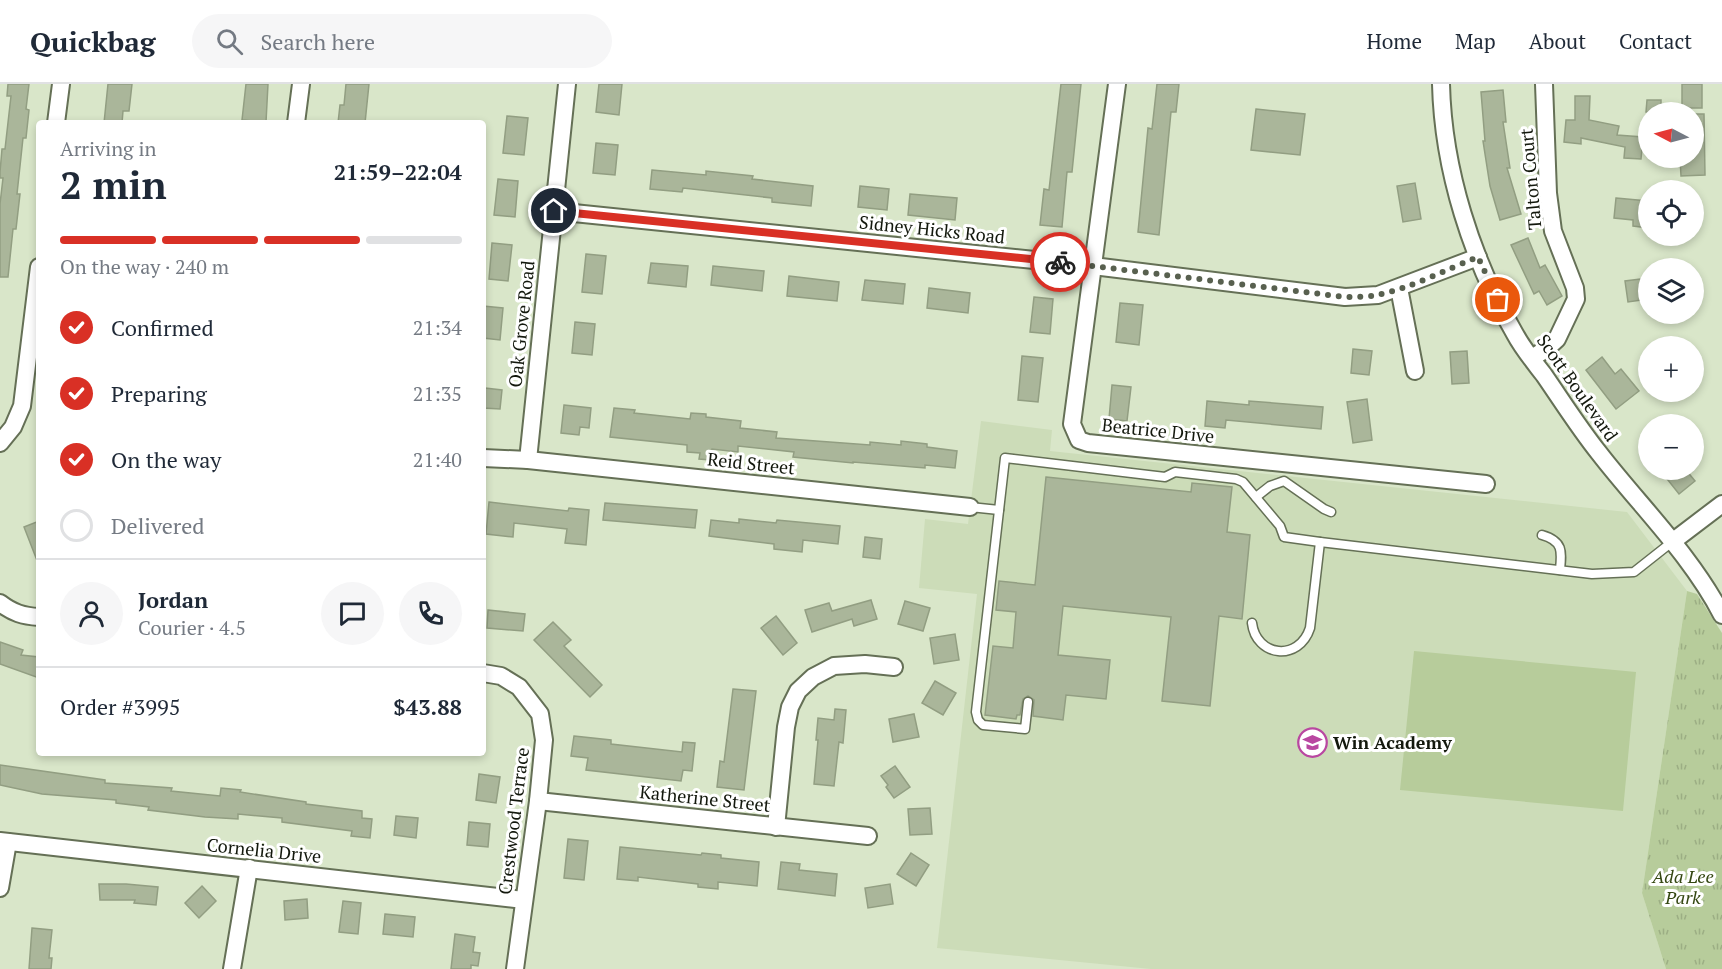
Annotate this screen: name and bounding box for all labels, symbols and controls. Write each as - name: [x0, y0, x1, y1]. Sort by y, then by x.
- search box: [192, 14, 612, 68]
- text: Quickbag: [30, 23, 156, 60]
- icon: search: [213, 25, 246, 58]
- text: Search here: [261, 27, 375, 56]
- text: Home: [1366, 27, 1422, 55]
- text: Map: [1455, 27, 1496, 55]
- text: About: [1529, 27, 1586, 55]
- text: Contact: [1619, 27, 1692, 55]
- north arrow: [1638, 102, 1704, 168]
- map controls: [1638, 102, 1704, 480]
- street label: Talton Court: [1514, 127, 1546, 231]
- text: Arriving in: [60, 135, 156, 162]
- text: 21:59–22:04: [334, 157, 462, 186]
- text: 2 min: [60, 158, 167, 210]
- button: locate: [1638, 180, 1704, 246]
- pin: [528, 185, 579, 236]
- icon: home: [537, 194, 570, 227]
- street label: Sidney Hicks Road: [858, 209, 1006, 249]
- courier: [1030, 232, 1090, 292]
- icon: bike: [1044, 246, 1077, 279]
- text: On the way · 240 m: [60, 253, 229, 280]
- button: layers: [1638, 258, 1704, 324]
- street label: Oak Grove Road: [502, 259, 540, 388]
- pin: [1472, 274, 1523, 325]
- icon: bag: [1481, 283, 1514, 316]
- icon: check: [60, 311, 93, 344]
- text: Confirmed: [111, 313, 214, 342]
- text: 21:34: [413, 314, 462, 341]
- street label: Scott Boulevard: [1532, 329, 1624, 446]
- button: +: [1638, 336, 1704, 402]
- icon: check: [60, 377, 93, 410]
- text: Preparing: [111, 379, 207, 408]
- text: 21:35: [413, 380, 462, 407]
- street label: Beatrice Drive: [1101, 412, 1215, 448]
- button: −: [1638, 414, 1704, 480]
- icon: check: [60, 443, 93, 476]
- text: On the way: [111, 445, 221, 474]
- text: 21:40: [413, 446, 462, 473]
- street label: Reid Street: [706, 446, 796, 480]
- text: Delivered: [111, 511, 204, 540]
- button: person: [60, 582, 123, 645]
- button: chat: [321, 582, 384, 645]
- button: phone: [399, 582, 462, 645]
- text: Jordan: [138, 585, 208, 614]
- text: Courier · 4.5: [138, 614, 246, 641]
- text: Order #3995: [60, 692, 180, 721]
- text: $43.88: [393, 692, 462, 721]
- school or university icon: Win Academy: [1296, 727, 1328, 759]
- place label: Win Academy: [1333, 730, 1452, 754]
- street label: Crestwood Terrace: [492, 746, 534, 896]
- street label: Katherine Street: [638, 779, 772, 817]
- street label: Cornelia Drive: [206, 832, 323, 868]
- park label: Ada Lee Park: [1651, 864, 1714, 909]

